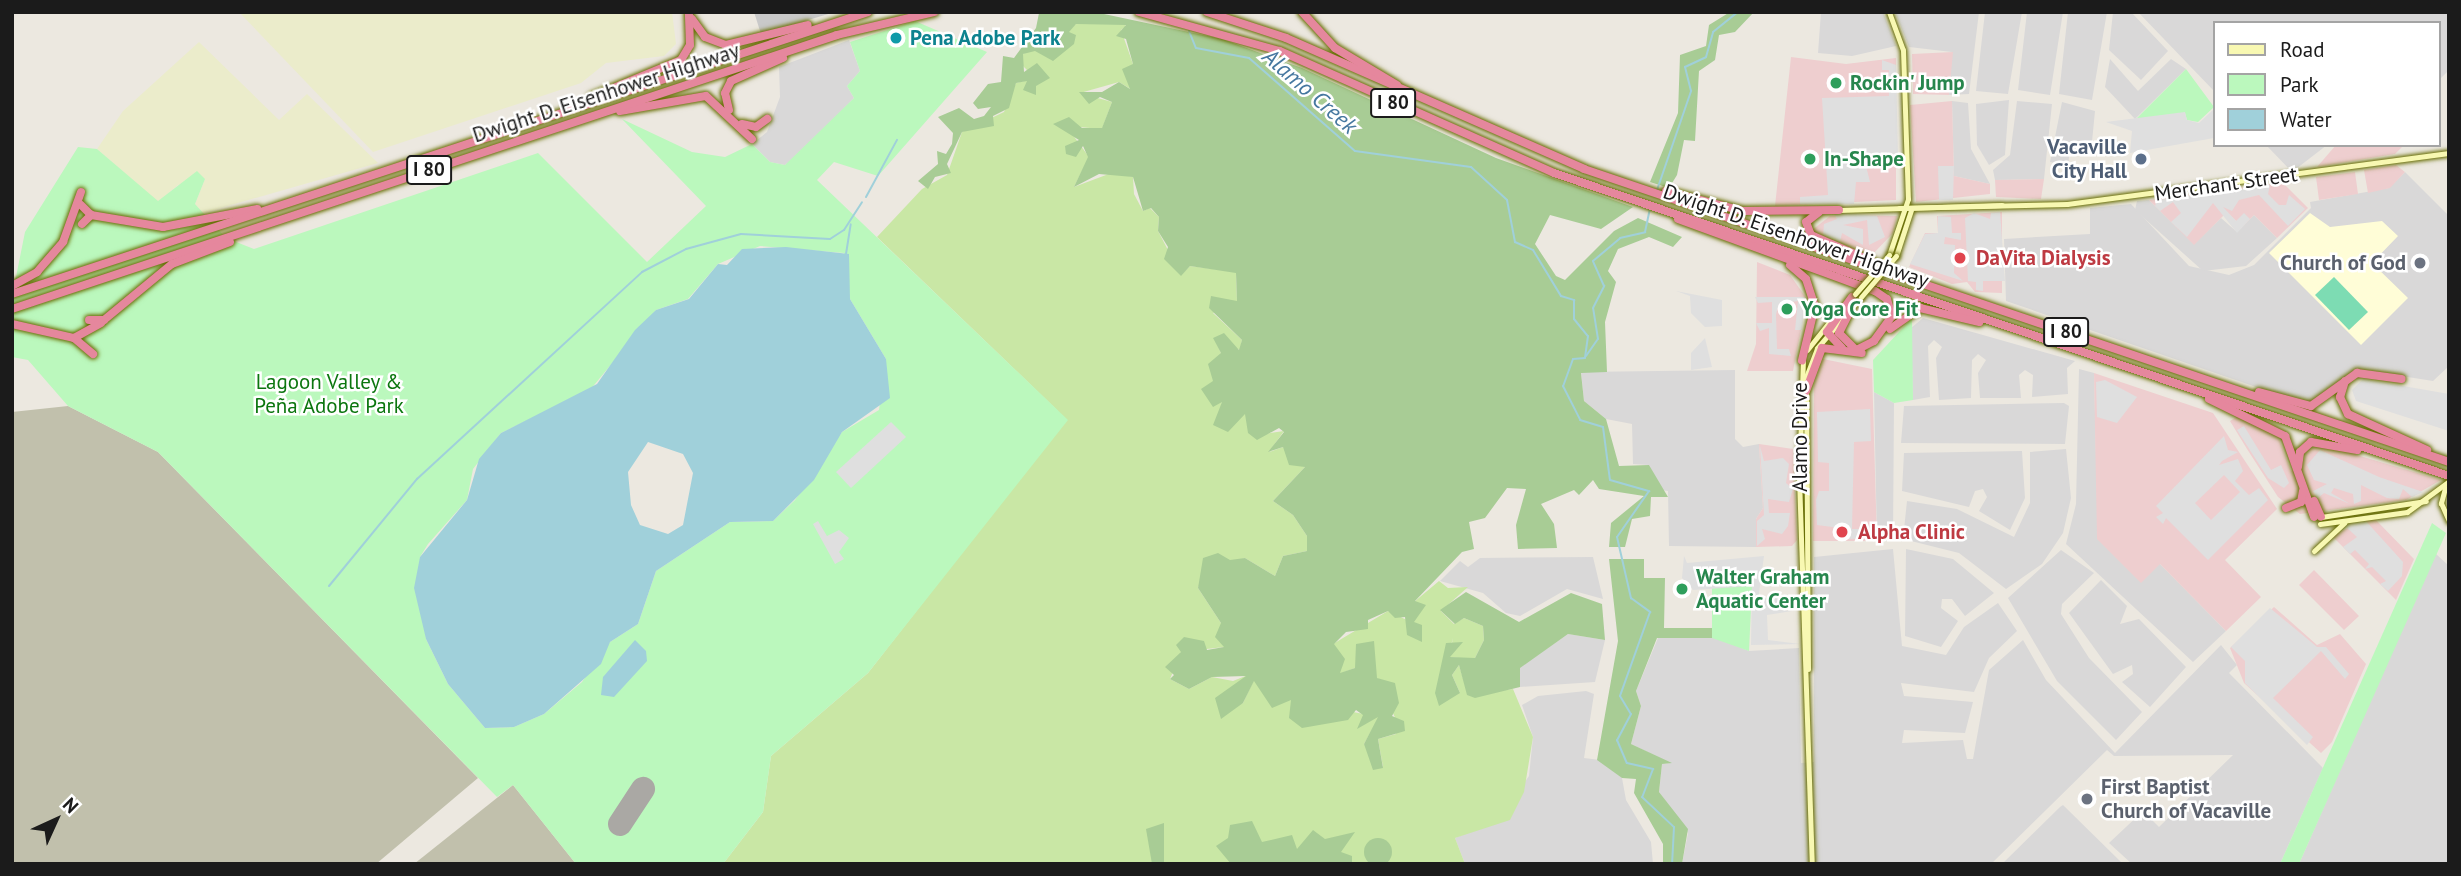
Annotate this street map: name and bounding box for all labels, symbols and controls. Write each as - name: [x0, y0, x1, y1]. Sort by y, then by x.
- legend: [2212, 21, 2440, 147]
- place label: Pena Adobe Park: [910, 25, 1061, 51]
- marker: Pena Adobe Park: [888, 30, 904, 46]
- text: Road: [2280, 36, 2324, 63]
- street label: Dwight D. Eisenhower Highway: [469, 38, 743, 148]
- water label: Alamo Creek: [1257, 42, 1363, 140]
- place label: Rockin' Jump: [1850, 70, 1967, 96]
- text: Park: [2280, 71, 2319, 98]
- marker: Rockin' Jump: [1828, 75, 1844, 91]
- road number: I 80: [1368, 88, 1418, 118]
- text: Water: [2280, 106, 2332, 133]
- place label: Vacaville City Hall: [2047, 134, 2127, 184]
- place label: In-Shape: [1824, 146, 1904, 172]
- marker: In-Shape: [1802, 151, 1818, 167]
- marker: Vacaville City Hall: [2133, 151, 2149, 167]
- road number: I 80: [404, 154, 453, 186]
- street label: Merchant Street: [2153, 162, 2299, 206]
- street label: Dwight D. Eisenhower Highway: [1659, 178, 1933, 294]
- place label: DaVita Dialysis: [1976, 245, 2111, 271]
- marker: DaVita Dialysis: [1950, 248, 1970, 268]
- place label: Church of God: [2280, 250, 2406, 276]
- marker: Church of God: [2412, 255, 2428, 271]
- place label: Yoga Core Fit: [1801, 296, 1919, 322]
- marker: Yoga Core Fit: [1779, 301, 1795, 317]
- road number: I 80: [2042, 316, 2090, 348]
- park label: Lagoon Valley & Peña Adobe Park: [254, 369, 404, 419]
- street label: Alamo Drive: [1787, 382, 1813, 492]
- place label: Alpha Clinic: [1858, 519, 1965, 545]
- marker: Alpha Clinic: [1832, 522, 1852, 542]
- place label: Walter Graham Aquatic Center: [1696, 564, 1830, 614]
- marker: Walter Graham Aquatic Center: [1674, 581, 1690, 597]
- place label: First Baptist Church of Vacaville: [2101, 774, 2272, 824]
- north arrow: [21, 785, 91, 855]
- marker: First Baptist Church of Vacaville: [2079, 791, 2095, 807]
- text: N: [58, 792, 84, 818]

